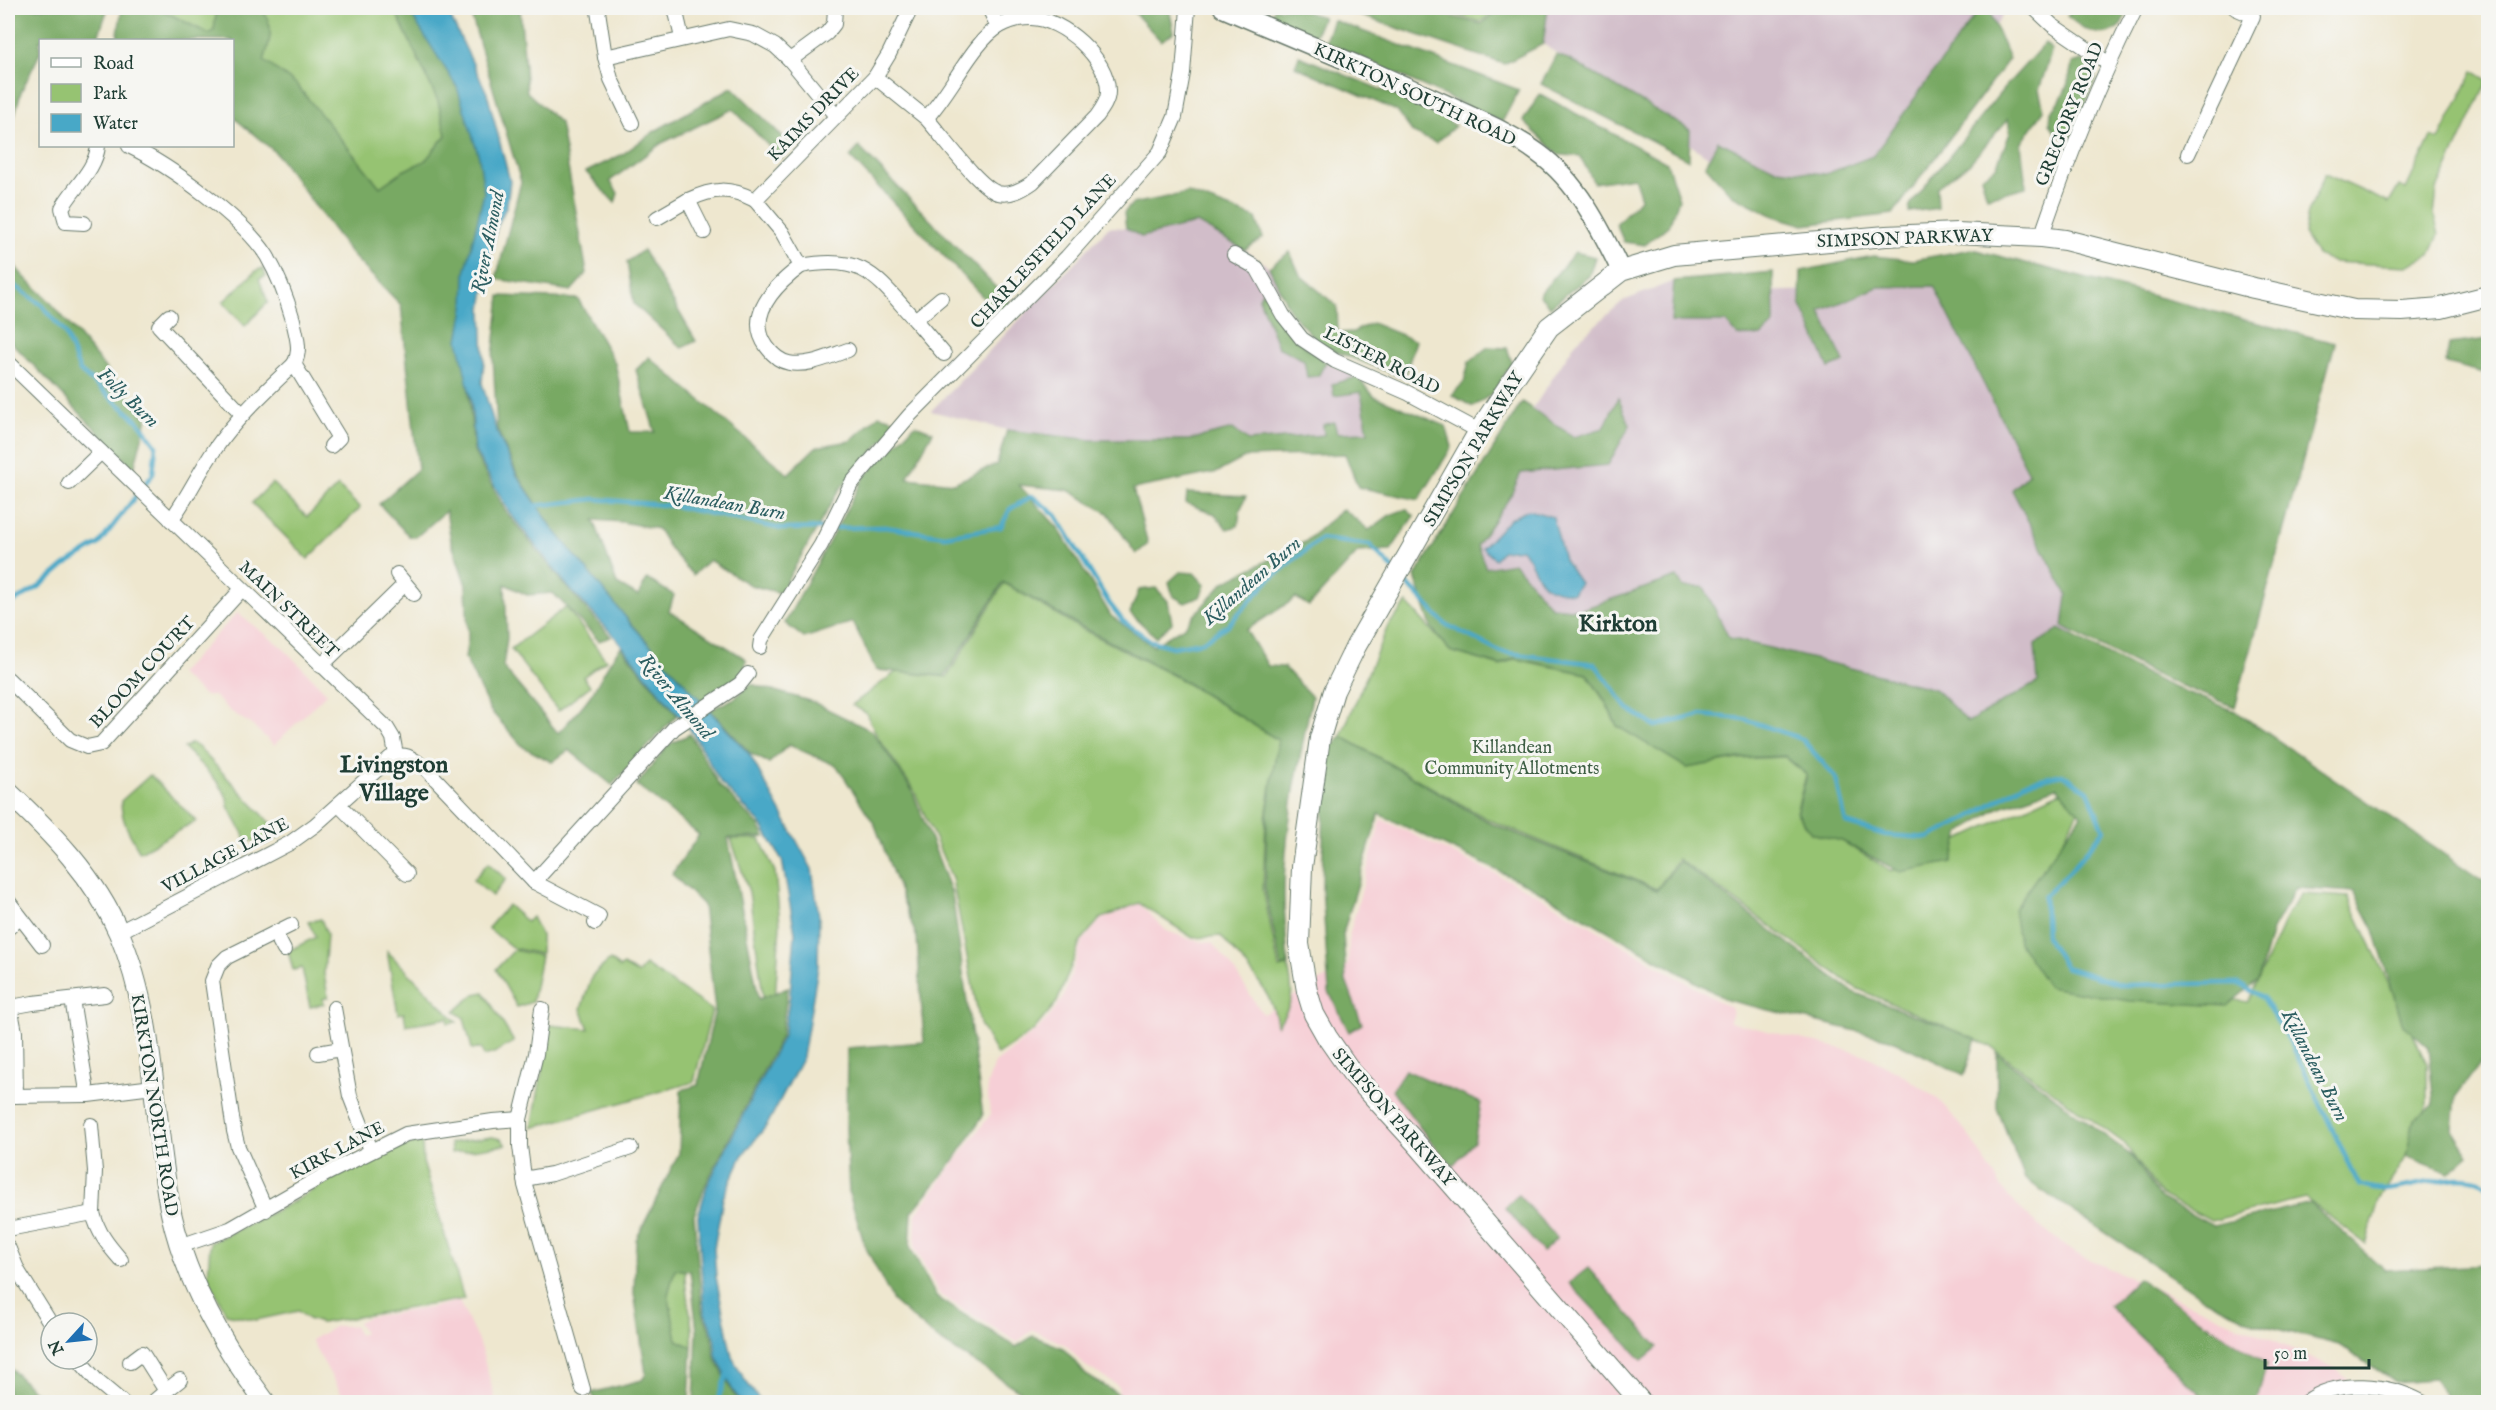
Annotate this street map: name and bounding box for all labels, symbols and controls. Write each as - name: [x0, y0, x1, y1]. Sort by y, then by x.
- street label: KIRKTON SOUTH ROAD: [1309, 38, 1519, 152]
- legend: [39, 39, 234, 147]
- street label: GREGORY ROAD: [2031, 39, 2110, 190]
- text: Road: [93, 53, 134, 76]
- street label: KAIMS DRIVE: [763, 63, 865, 167]
- text: Park: [93, 83, 128, 106]
- text: Water: [93, 113, 138, 136]
- street label: CHARLESFIELD LANE: [966, 169, 1122, 335]
- water label: River Almond: [466, 187, 511, 296]
- street label: SIMPSON PARKWAY: [1816, 225, 1995, 254]
- street label: LISTER ROAD: [1319, 322, 1443, 400]
- water label: Folly Burn: [92, 362, 164, 434]
- street label: SIMPSON PARKWAY: [1419, 367, 1530, 531]
- water label: Killandean Burn: [661, 480, 787, 526]
- water label: Killandean Burn: [1197, 531, 1307, 632]
- street label: MAIN STREET: [233, 557, 343, 664]
- district label: Kirkton: [1578, 609, 1658, 640]
- street label: BLOOM COURT: [85, 612, 201, 734]
- water label: River Almond: [633, 649, 720, 746]
- park label: Killandean Community Allotments: [1425, 737, 1599, 781]
- district label: Livingston Village: [340, 750, 448, 809]
- street label: VILLAGE LANE: [157, 813, 293, 900]
- street label: KIRKTON NORTH ROAD: [125, 992, 182, 1218]
- water label: Killandean Burn: [2275, 1004, 2354, 1126]
- street label: SIMPSON PARKWAY: [1326, 1044, 1460, 1193]
- street label: KIRK LANE: [286, 1117, 389, 1186]
- north arrow: [39, 1311, 99, 1371]
- scale bar: [2265, 1332, 2368, 1370]
- text: N: [45, 1336, 70, 1359]
- text: 50 m: [2274, 1343, 2307, 1366]

